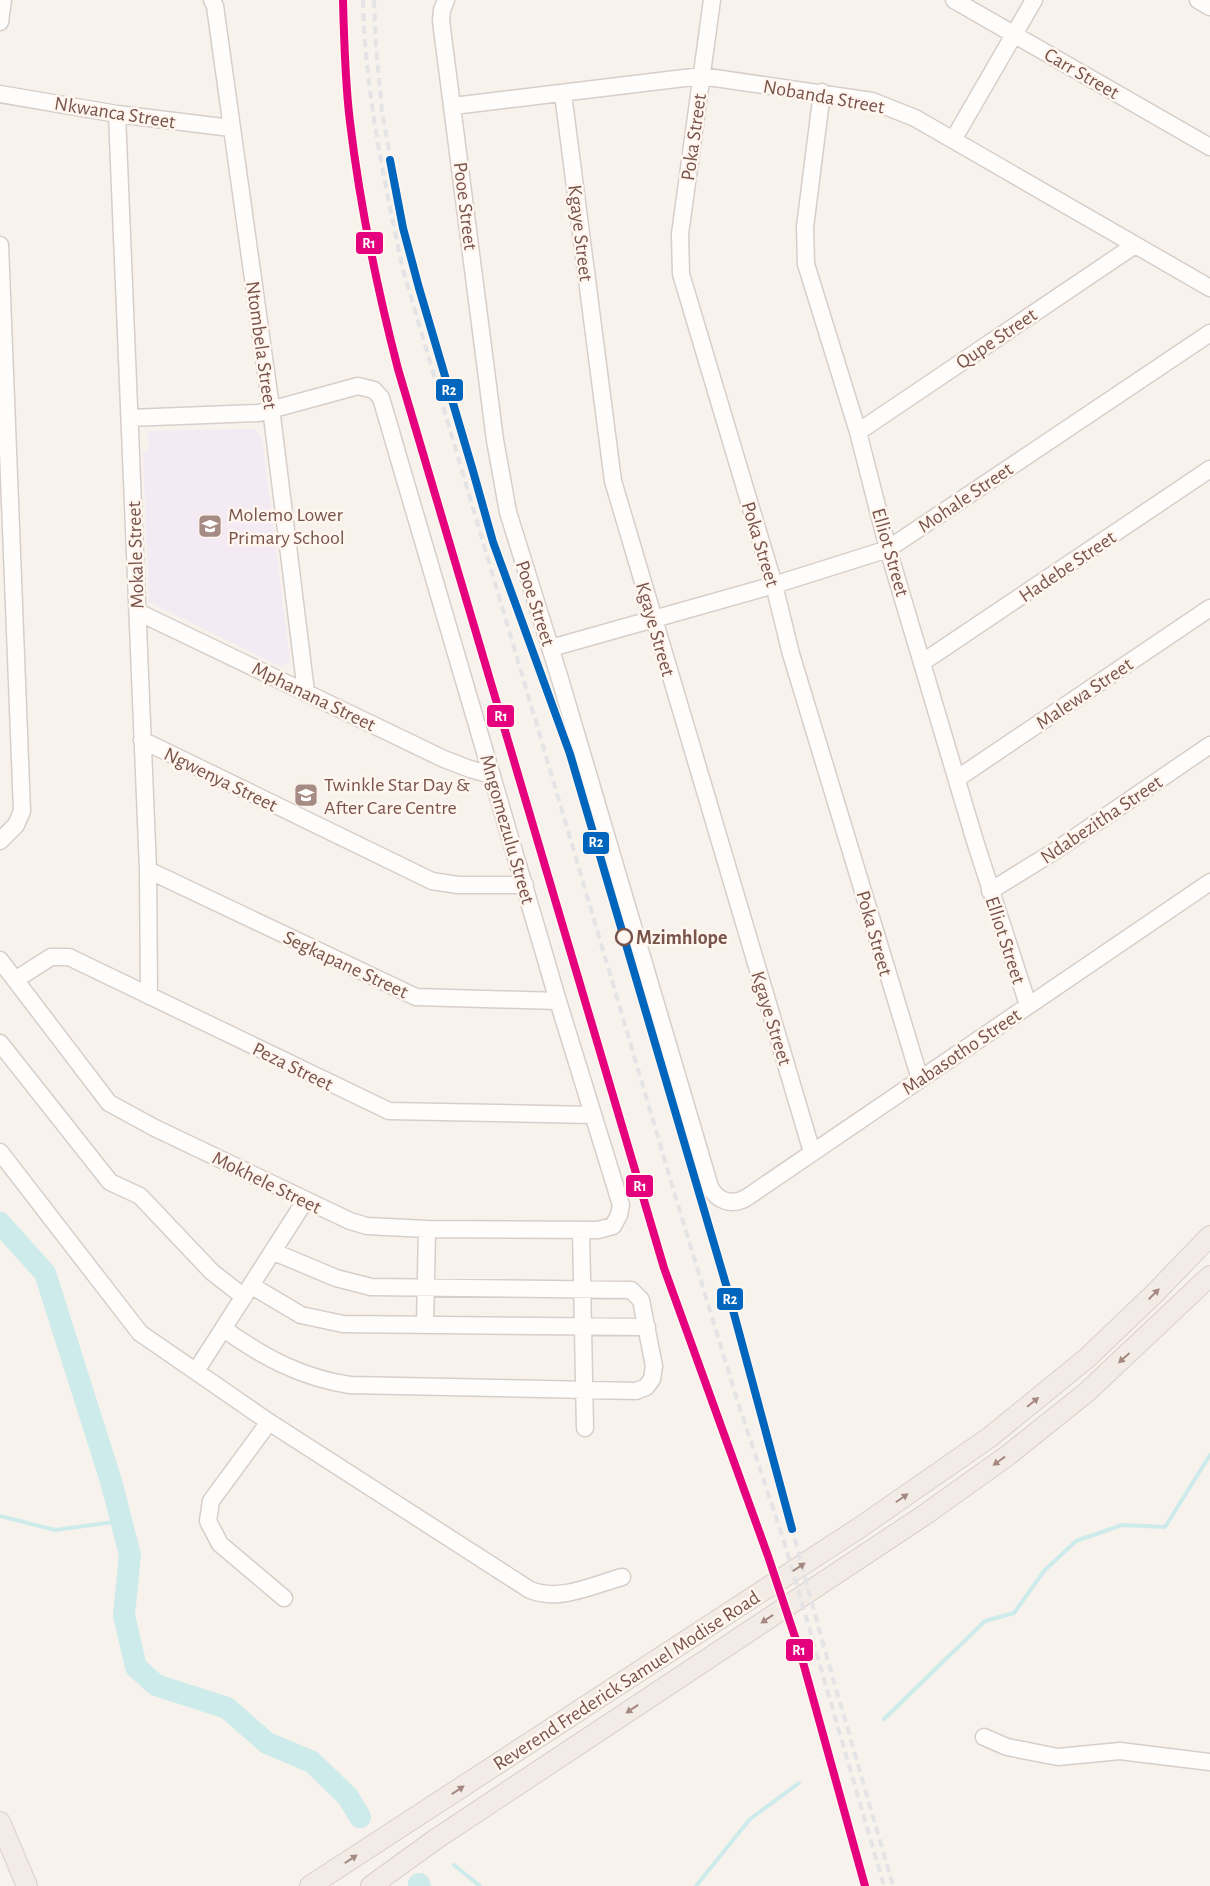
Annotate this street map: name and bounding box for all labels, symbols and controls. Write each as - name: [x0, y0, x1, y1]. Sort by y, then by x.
- street label: Carr Street: [1041, 45, 1123, 104]
- street label: Nobanda Street: [762, 76, 887, 118]
- street label: Poka Street: [678, 92, 710, 182]
- street label: Nkwanca Street: [53, 94, 177, 133]
- street label: Pooe Street: [450, 161, 480, 252]
- street label: Kgaye Street: [564, 184, 596, 283]
- line badge: R1: [355, 231, 384, 255]
- text: R1: [362, 237, 376, 251]
- street label: Ntombela Street: [242, 280, 280, 411]
- street label: Qupe Street: [953, 304, 1041, 373]
- line badge: R2: [435, 378, 464, 402]
- text: R2: [442, 384, 457, 398]
- street label: Mohale Street: [915, 459, 1017, 537]
- street label: Poka Street: [738, 499, 783, 590]
- street label: Mokale Street: [124, 500, 148, 609]
- place label: Molemo Lower Primary School: [228, 505, 345, 548]
- street label: Elliot Street: [868, 506, 912, 599]
- school or university icon: Molemo Lower Primary School: [197, 513, 223, 539]
- street label: Hadebe Street: [1016, 527, 1120, 606]
- street label: Pooe Street: [512, 558, 558, 649]
- street label: Kgaye Street: [632, 580, 678, 679]
- street label: Malewa Street: [1033, 654, 1137, 733]
- street label: Mphanana Street: [249, 658, 379, 736]
- line badge: R1: [486, 704, 515, 728]
- text: R1: [494, 710, 508, 724]
- street label: Ngwenya Street: [161, 744, 281, 816]
- street label: Mngomezulu Street: [476, 752, 538, 907]
- street label: Ndabezitha Street: [1037, 772, 1166, 868]
- place label: Twinkle Star Day & After Care Centre: [324, 775, 470, 818]
- school or university icon: Twinkle Star Day & After Care Centre: [293, 782, 319, 808]
- line badge: R2: [582, 831, 610, 855]
- text: R2: [589, 836, 604, 850]
- street label: Poka Street: [852, 888, 896, 979]
- street label: Elliot Street: [981, 894, 1029, 987]
- street label: Segkapane Street: [280, 927, 411, 1003]
- marker: Mzimhlope: [615, 928, 633, 946]
- place label: Mzimhlope: [636, 928, 727, 948]
- street label: Kgaye Street: [747, 969, 795, 1068]
- street label: Mabasotho Street: [899, 1004, 1025, 1099]
- street label: Peza Street: [249, 1039, 336, 1095]
- street label: Mokhele Street: [209, 1148, 325, 1218]
- line badge: R1: [625, 1174, 654, 1198]
- text: R1: [633, 1180, 647, 1194]
- line badge: R2: [716, 1287, 744, 1311]
- one-way arrow: [1148, 1288, 1160, 1300]
- text: R2: [723, 1293, 738, 1307]
- one-way arrow: [1119, 1352, 1131, 1364]
- one-way arrow: [1026, 1397, 1039, 1408]
- one-way arrow: [992, 1456, 1006, 1466]
- one-way arrow: [895, 1493, 909, 1503]
- one-way arrow: [793, 1562, 806, 1572]
- street label: Reverend Frederick Samuel Modise Road: [490, 1587, 763, 1774]
- one-way arrow: [760, 1614, 774, 1624]
- line badge: R1: [785, 1638, 814, 1662]
- text: R1: [792, 1644, 806, 1658]
- one-way arrow: [625, 1704, 638, 1714]
- one-way arrow: [452, 1785, 465, 1794]
- one-way arrow: [344, 1855, 358, 1864]

